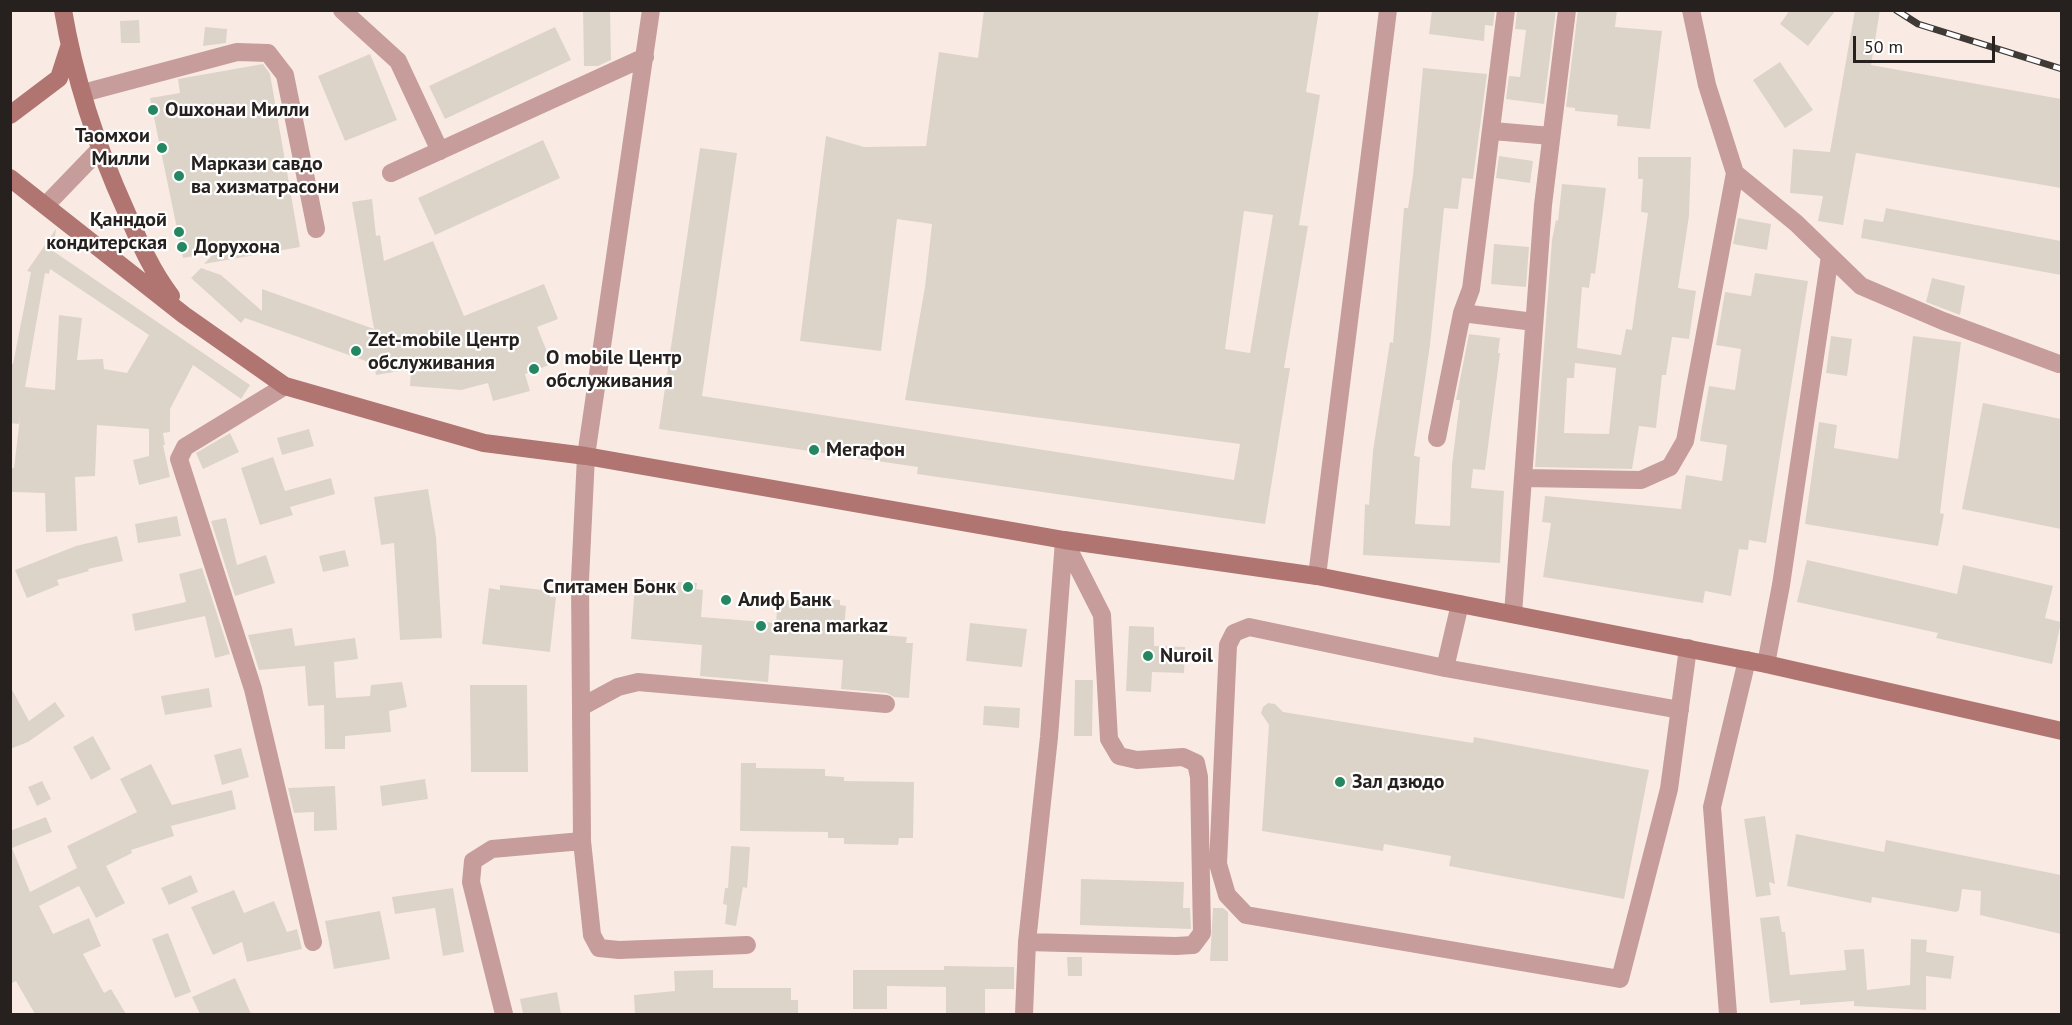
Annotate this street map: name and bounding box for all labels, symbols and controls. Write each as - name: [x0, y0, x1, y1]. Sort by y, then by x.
- scale bar: [1856, 24, 1998, 62]
- text: 50 m: [1864, 35, 1903, 58]
- place label: Ошхонаи Милли: [165, 98, 310, 122]
- marker: Ошхонаи Милли: [146, 103, 160, 117]
- place label: Таомхои Милли: [75, 124, 150, 171]
- marker: Таомхои Милли: [155, 141, 169, 155]
- place label: Маркази савдо ва хизматрасони: [191, 152, 339, 199]
- marker: Маркази савдо ва хизматрасони: [172, 169, 186, 183]
- place label: Қанндоӣ кондитерская: [46, 208, 167, 255]
- marker: Қанндоӣ кондитерская: [172, 225, 186, 239]
- place label: Дорухона: [194, 235, 280, 259]
- marker: Дорухона: [175, 240, 189, 254]
- place label: Zet-mobile Центр обслуживания: [368, 328, 519, 375]
- marker: Zet-mobile Центр обслуживания: [349, 344, 363, 358]
- place label: O mobile Центр обслуживания: [546, 346, 682, 393]
- marker: O mobile Центр обслуживания: [527, 362, 541, 376]
- place label: Мегафон: [826, 438, 905, 462]
- marker: Мегафон: [807, 443, 821, 457]
- place label: Спитамен Бонк: [543, 575, 676, 599]
- marker: Спитамен Бонк: [681, 580, 695, 594]
- place label: Алиф Банк: [738, 588, 832, 612]
- marker: Алиф Банк: [719, 593, 733, 607]
- place label: arena markaz: [773, 614, 888, 638]
- marker: arena markaz: [754, 619, 768, 633]
- place label: Nuroil: [1160, 644, 1213, 668]
- marker: Nuroil: [1141, 649, 1155, 663]
- place label: Зал дзюдо: [1352, 770, 1445, 794]
- marker: Зал дзюдо: [1333, 775, 1347, 789]

